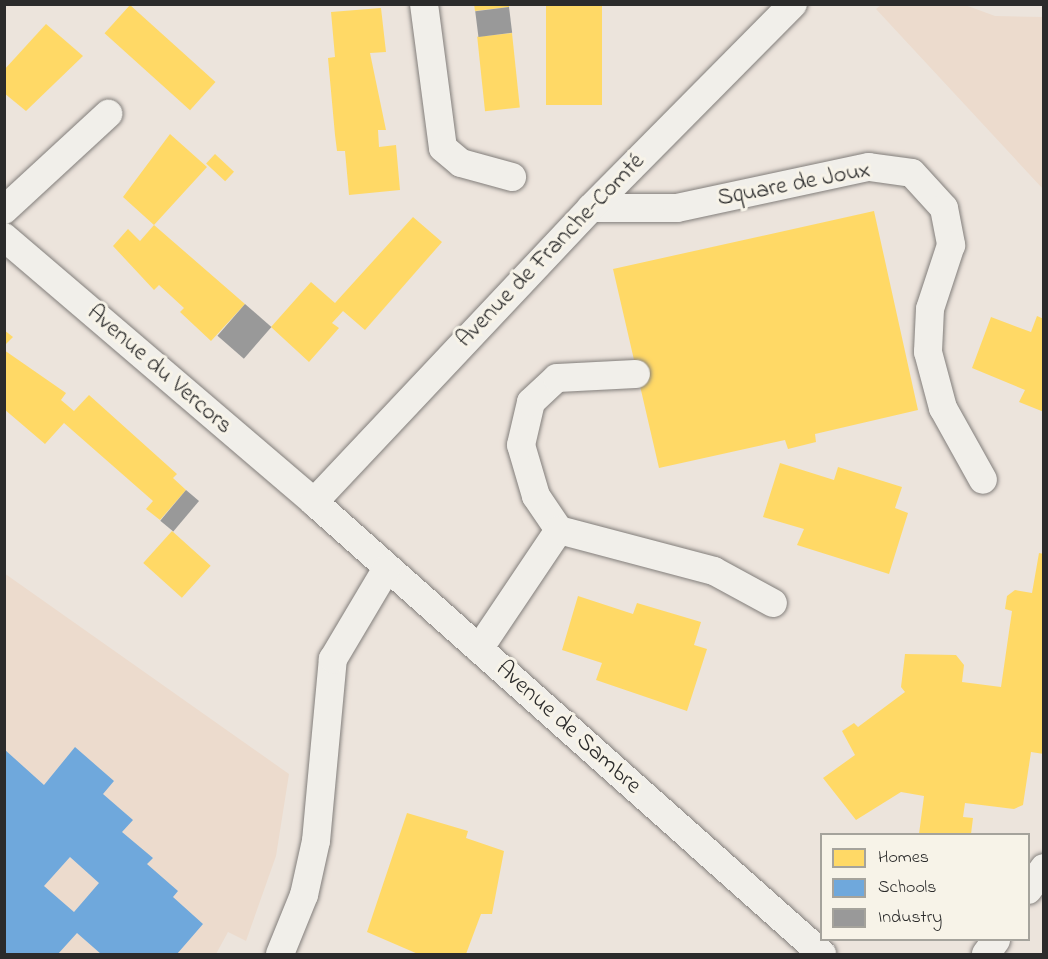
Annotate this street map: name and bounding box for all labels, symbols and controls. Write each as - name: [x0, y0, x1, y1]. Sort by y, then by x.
- street label: Avenue de Franche-Comté: [451, 148, 651, 354]
- street label: Square de Joux: [715, 156, 873, 214]
- street label: Avenue du Vercors: [80, 299, 238, 441]
- street label: Avenue de Sambre: [489, 655, 647, 801]
- legend: [820, 833, 1030, 941]
- text: Homes: [878, 845, 929, 871]
- text: Schools: [878, 875, 936, 901]
- text: Industry: [878, 905, 942, 931]

